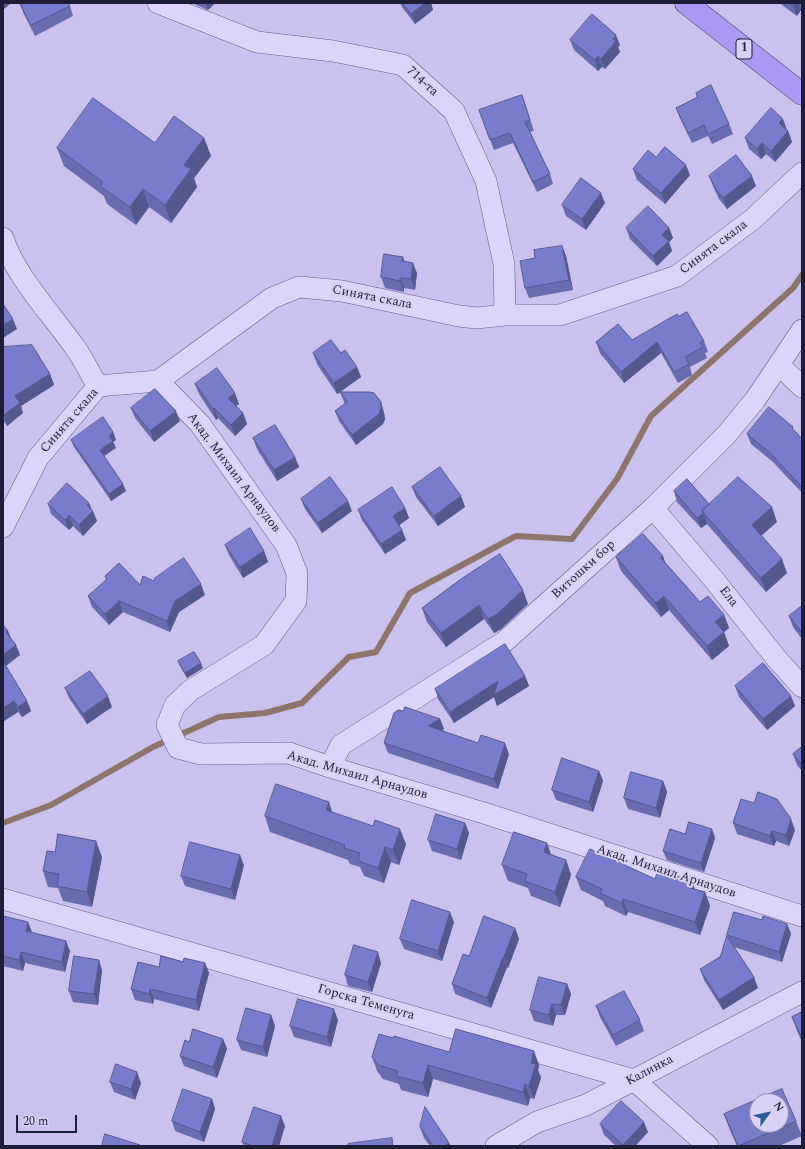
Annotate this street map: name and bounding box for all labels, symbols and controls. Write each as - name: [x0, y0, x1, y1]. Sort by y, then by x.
- road number: 1: [736, 39, 752, 59]
- street label: 714-та: [403, 64, 441, 100]
- street label: Синята скала: [677, 217, 751, 279]
- street label: Синята скала: [331, 283, 413, 313]
- street label: Синята скала: [38, 385, 102, 457]
- street label: Акад. Михаил Арнаудов: [183, 410, 283, 536]
- street label: Витошки бор: [549, 537, 619, 603]
- street label: Ела: [715, 584, 741, 610]
- street label: Акад. Михаил Арнаудов: [285, 748, 429, 804]
- street label: Акад. Михаил Арнаудов: [594, 842, 738, 902]
- street label: Горска Теменуга: [316, 982, 416, 1024]
- street label: Калинка: [624, 1052, 676, 1090]
- north arrow: [749, 1093, 789, 1133]
- text: N: [769, 1098, 788, 1115]
- scale bar: [18, 1107, 79, 1133]
- text: 20 m: [23, 1112, 48, 1131]

